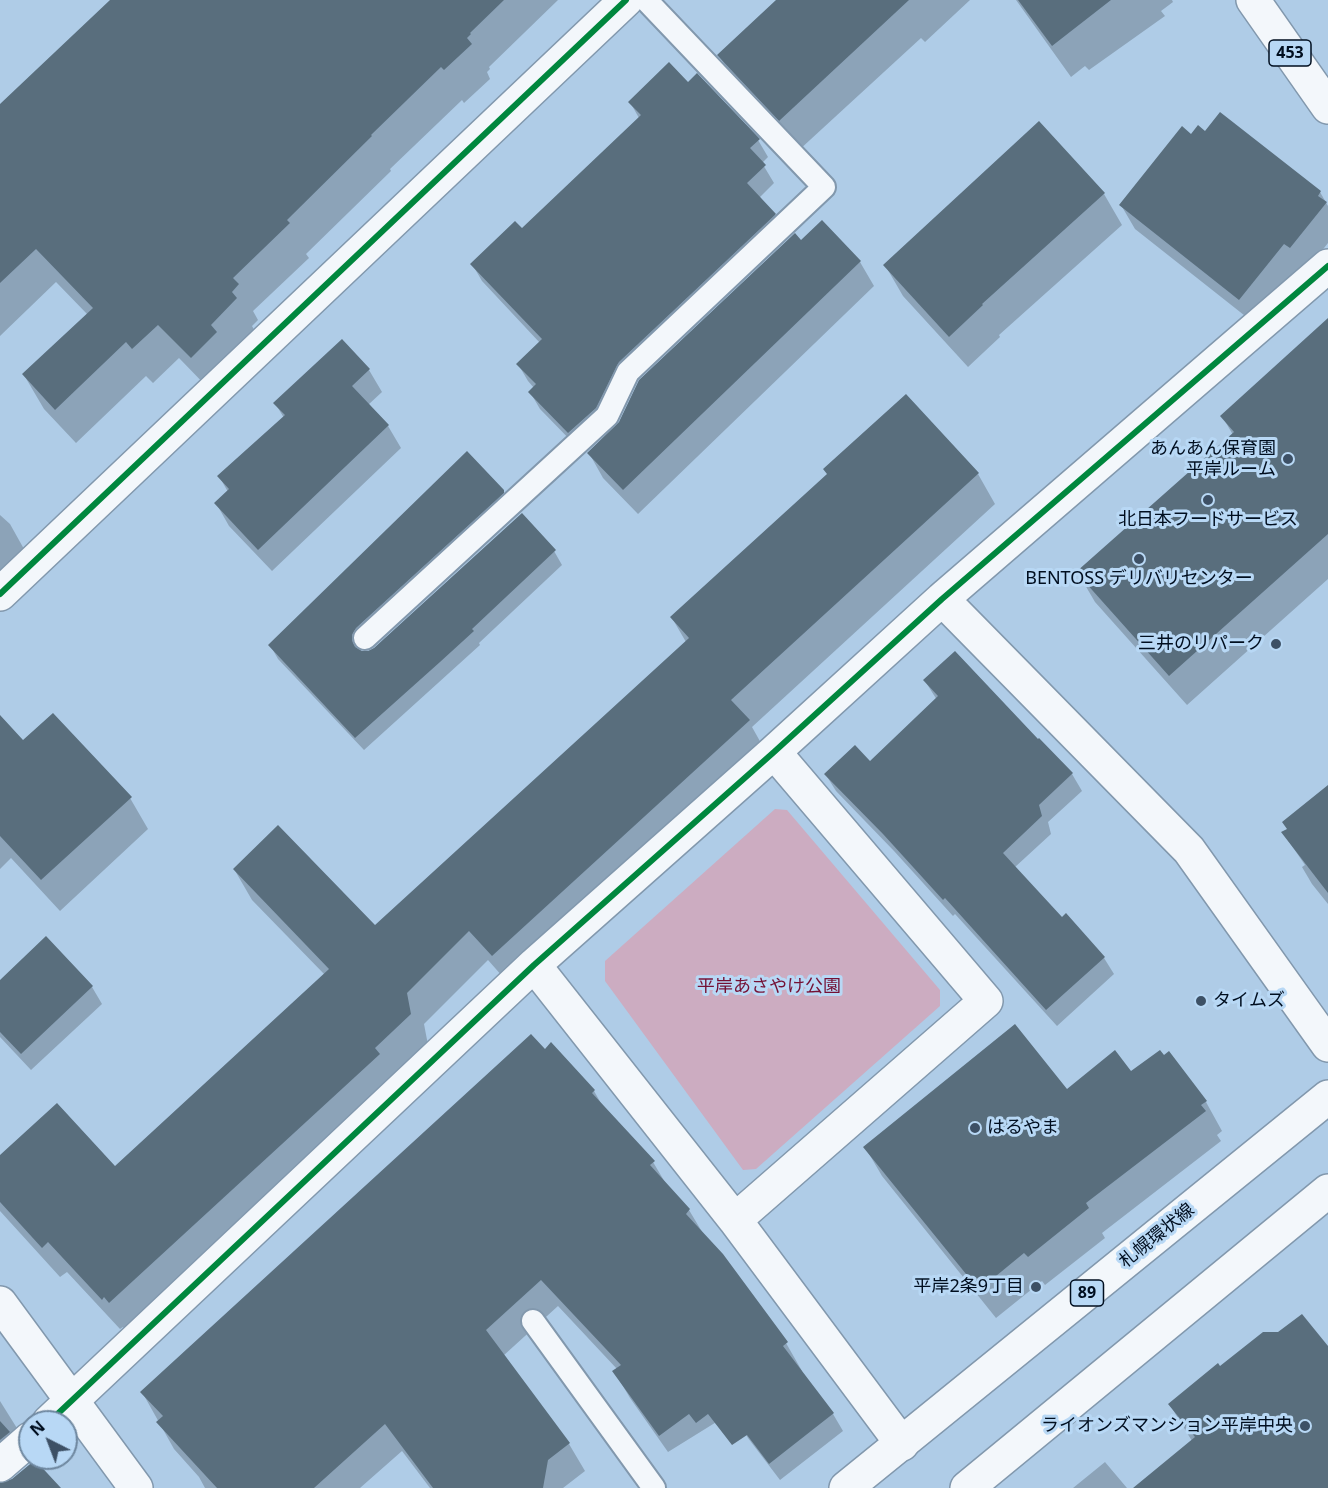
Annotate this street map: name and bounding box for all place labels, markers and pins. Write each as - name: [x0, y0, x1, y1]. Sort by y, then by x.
- place label: あんあん保育園 平岸ルーム: [1150, 438, 1276, 480]
- marker: あんあん保育園 平岸ルーム: [1281, 452, 1295, 466]
- marker: 北日本フードサービス: [1201, 493, 1215, 507]
- place label: 北日本フードサービス: [1118, 509, 1298, 531]
- marker: BENTOSS デリバリセンター: [1132, 552, 1146, 566]
- place label: BENTOSS デリバリセンター: [1025, 568, 1253, 590]
- place label: 三井のリパーク: [1138, 633, 1264, 655]
- marker: 三井のリパーク: [1269, 637, 1283, 651]
- place label: タイムズ: [1213, 990, 1285, 1012]
- marker: タイムズ: [1194, 994, 1208, 1008]
- place label: はるやま: [987, 1117, 1059, 1139]
- marker: はるやま: [968, 1121, 982, 1135]
- place label: 平岸2条9丁目: [913, 1276, 1024, 1298]
- marker: 平岸2条9丁目: [1029, 1280, 1043, 1294]
- place label: ライオンズマンション平岸中央: [1041, 1415, 1293, 1437]
- marker: ライオンズマンション平岸中央: [1298, 1419, 1312, 1433]

